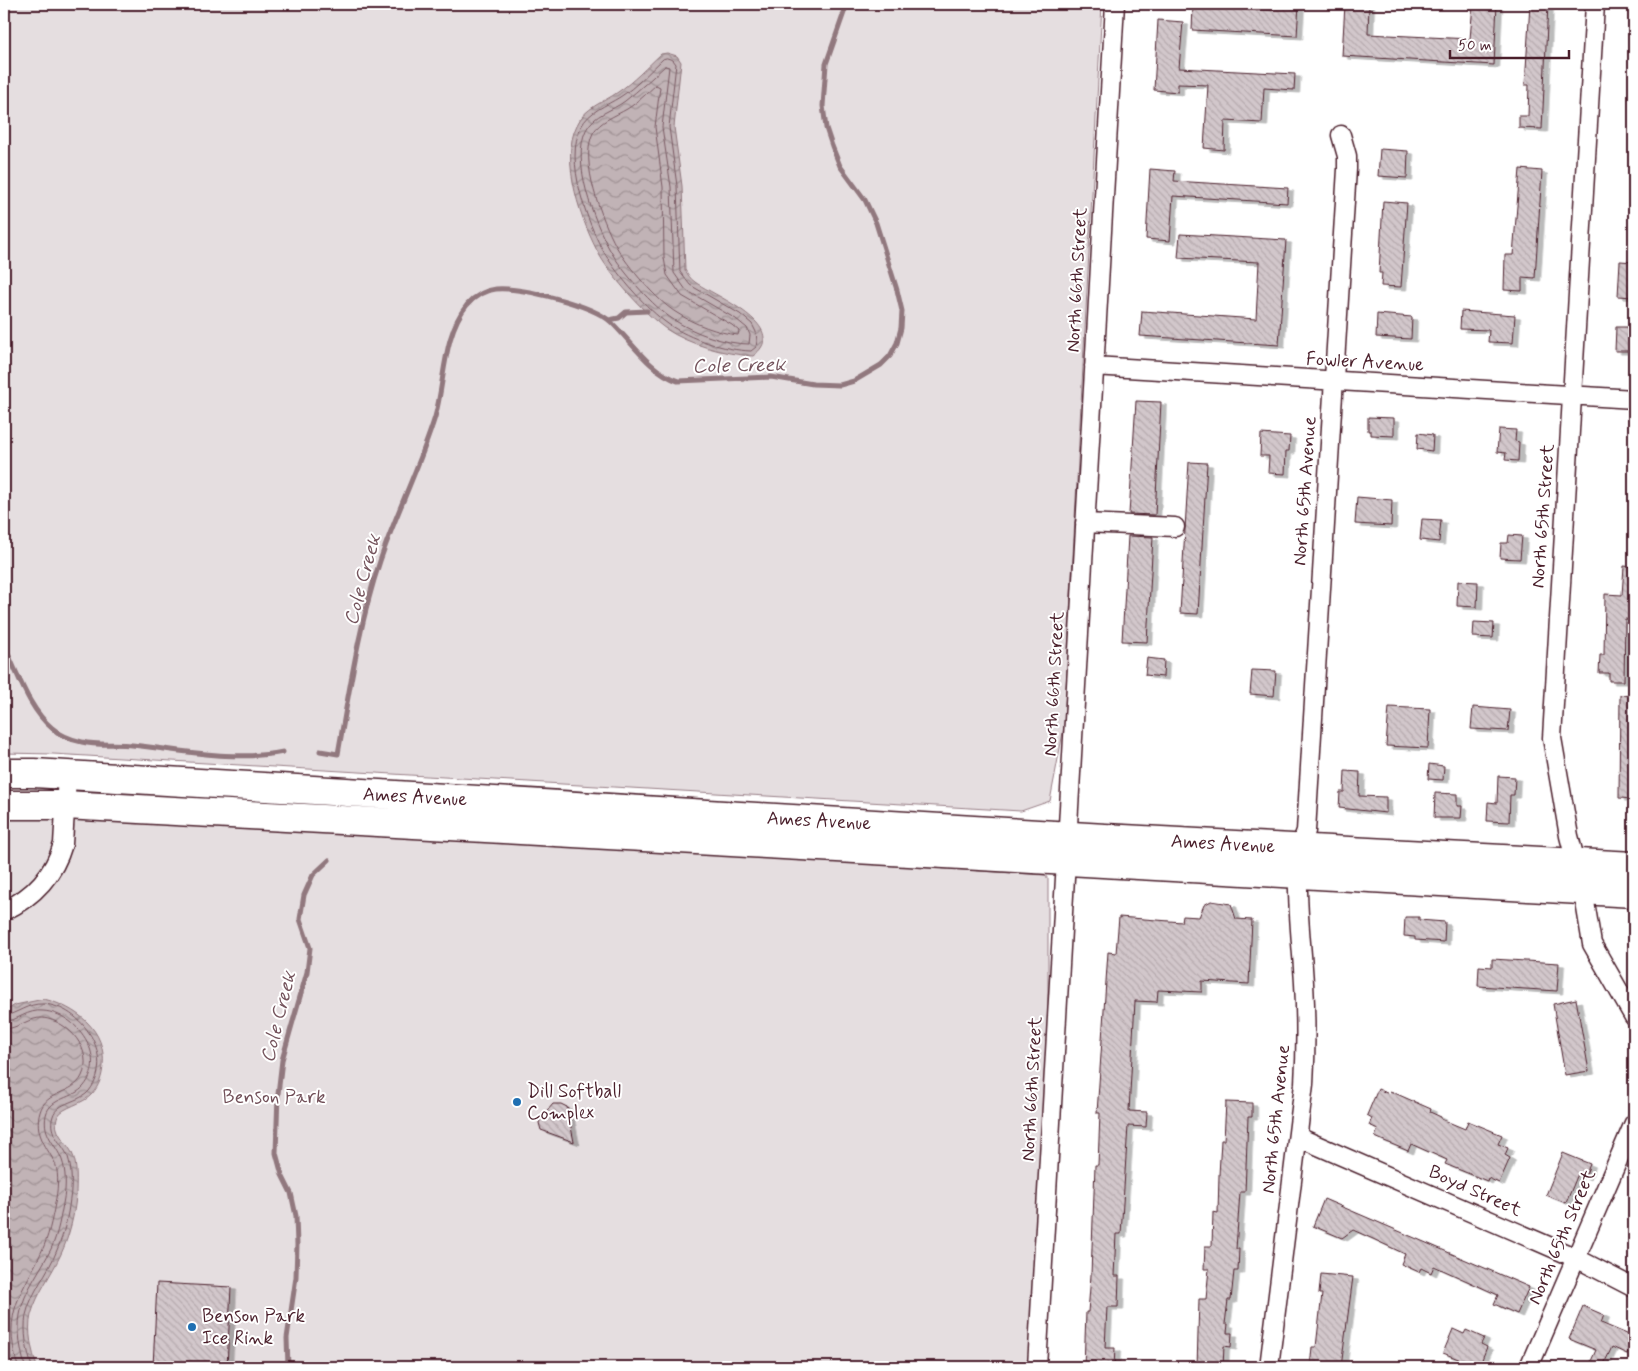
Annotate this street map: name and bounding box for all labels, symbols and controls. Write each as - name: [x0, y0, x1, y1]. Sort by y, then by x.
- scale bar: [1450, 28, 1569, 60]
- text: 50 m: [1458, 36, 1492, 56]
- street label: North 66th Street: [1061, 207, 1093, 353]
- street label: Fowler Avenue: [1305, 346, 1425, 378]
- water label: Cole Creek: [692, 352, 786, 380]
- street label: North 65th Avenue: [1287, 415, 1323, 567]
- street label: North 65th Street: [1525, 443, 1561, 589]
- water label: Cole Creek: [338, 531, 388, 628]
- street label: North 66th Street: [1038, 611, 1070, 757]
- street label: Ames Avenue: [362, 782, 468, 812]
- street label: Ames Avenue: [766, 806, 872, 836]
- street label: Ames Avenue: [1170, 829, 1276, 859]
- water label: Cole Creek: [255, 968, 304, 1065]
- street label: North 66th Street: [1016, 1016, 1048, 1162]
- street label: North 65th Avenue: [1256, 1043, 1296, 1195]
- place label: Dill Softball Complex: [527, 1079, 621, 1126]
- park label: Benson Park: [222, 1085, 326, 1110]
- marker: Dill Softball Complex: [511, 1096, 523, 1108]
- street label: Boyd Street: [1425, 1159, 1525, 1223]
- street label: North 65th Street: [1522, 1166, 1602, 1308]
- place label: Benson Park Ice Rink: [202, 1304, 306, 1351]
- marker: Benson Park Ice Rink: [186, 1321, 198, 1333]

